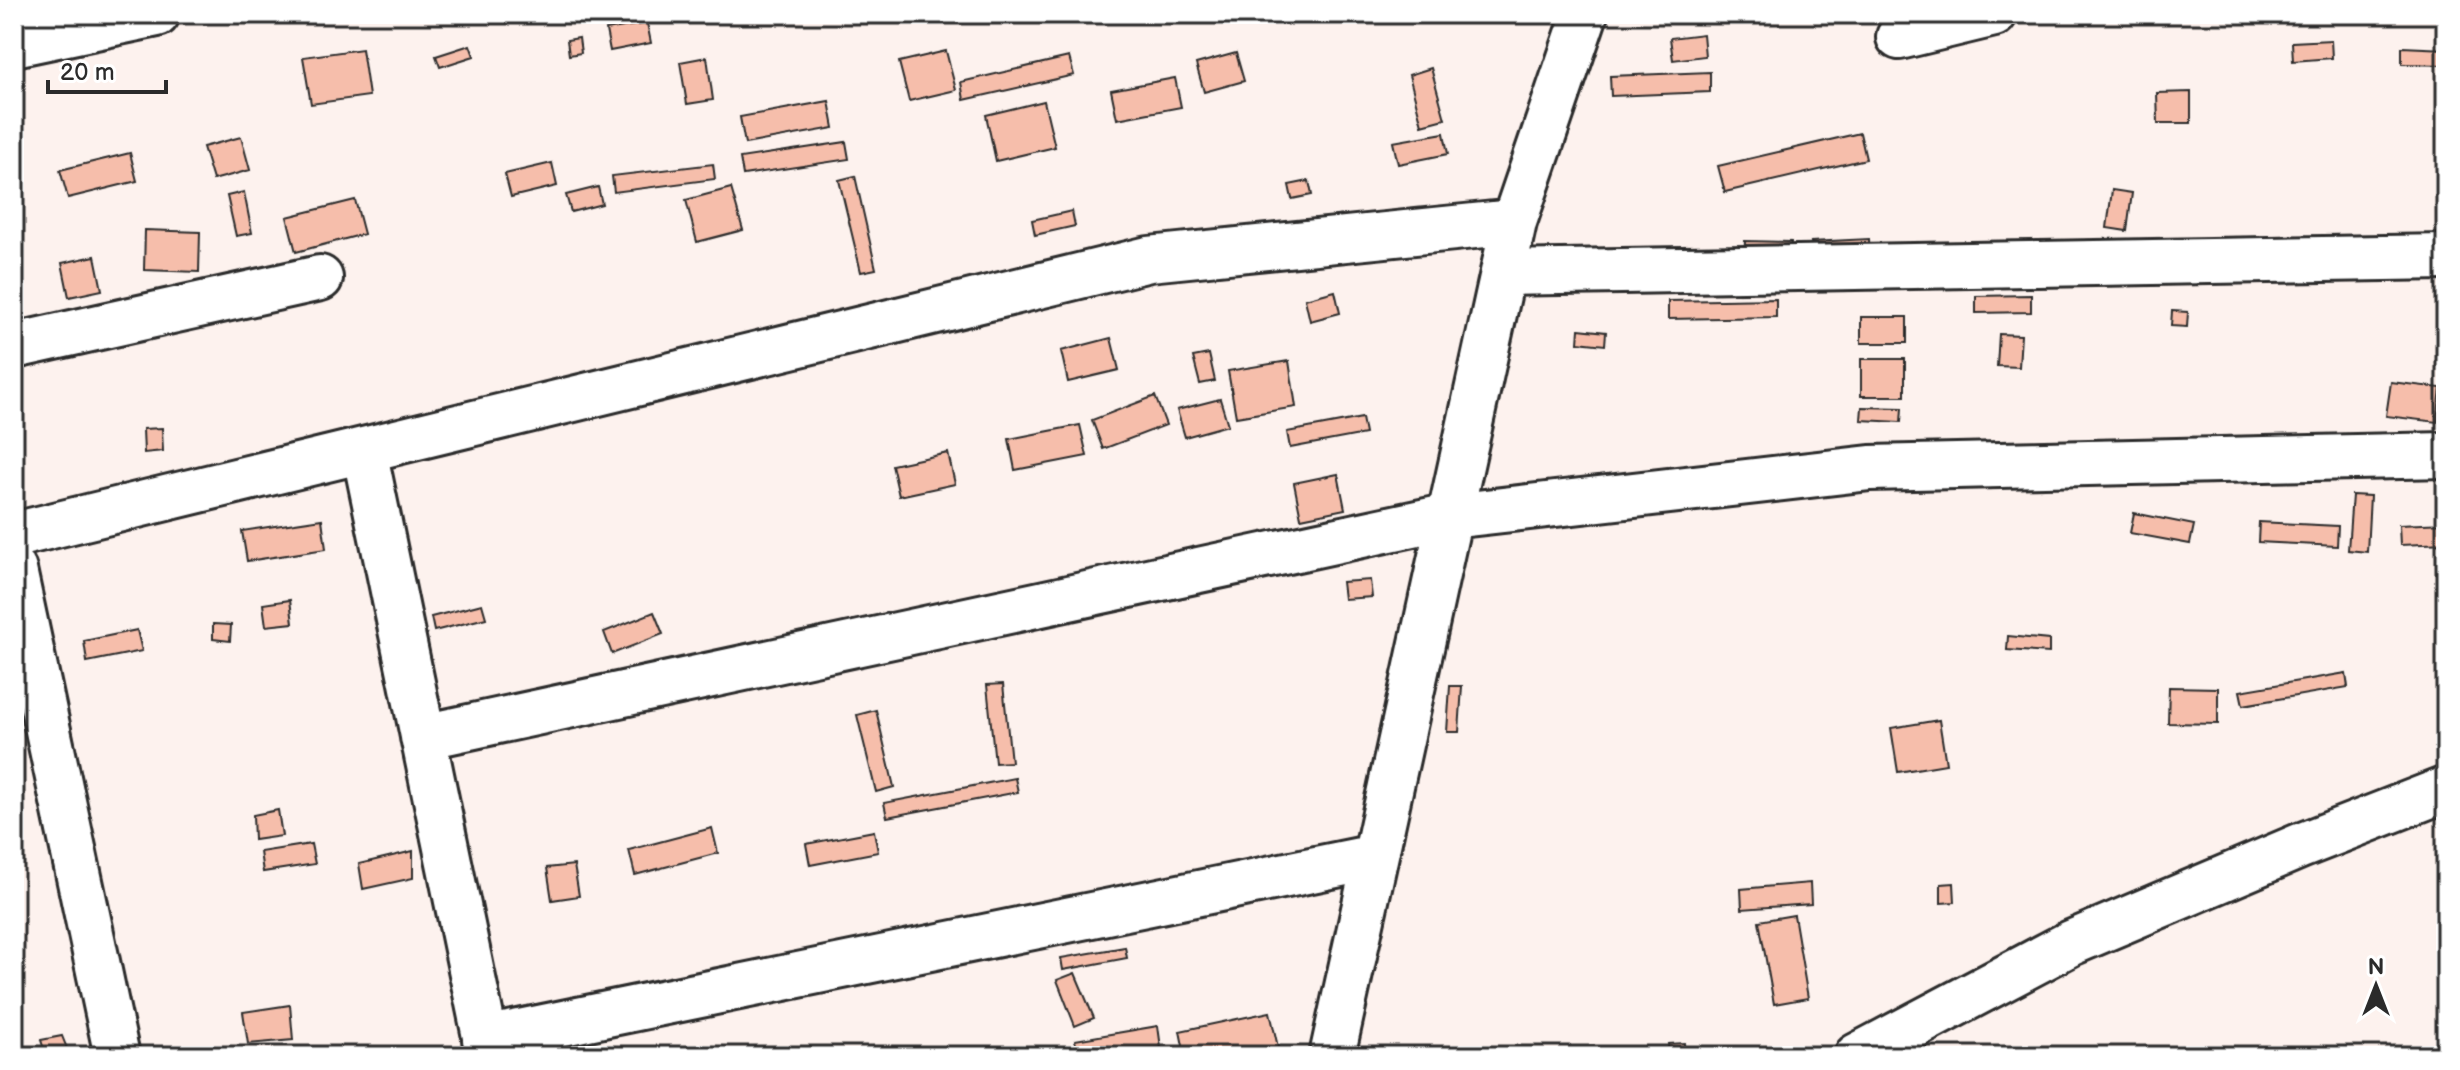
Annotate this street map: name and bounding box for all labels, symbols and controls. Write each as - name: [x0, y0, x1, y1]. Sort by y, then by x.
- scale bar: [48, 44, 166, 94]
- text: 20 m: [60, 58, 115, 87]
- north arrow: [2336, 946, 2416, 1026]
- text: N: [2368, 954, 2384, 981]

